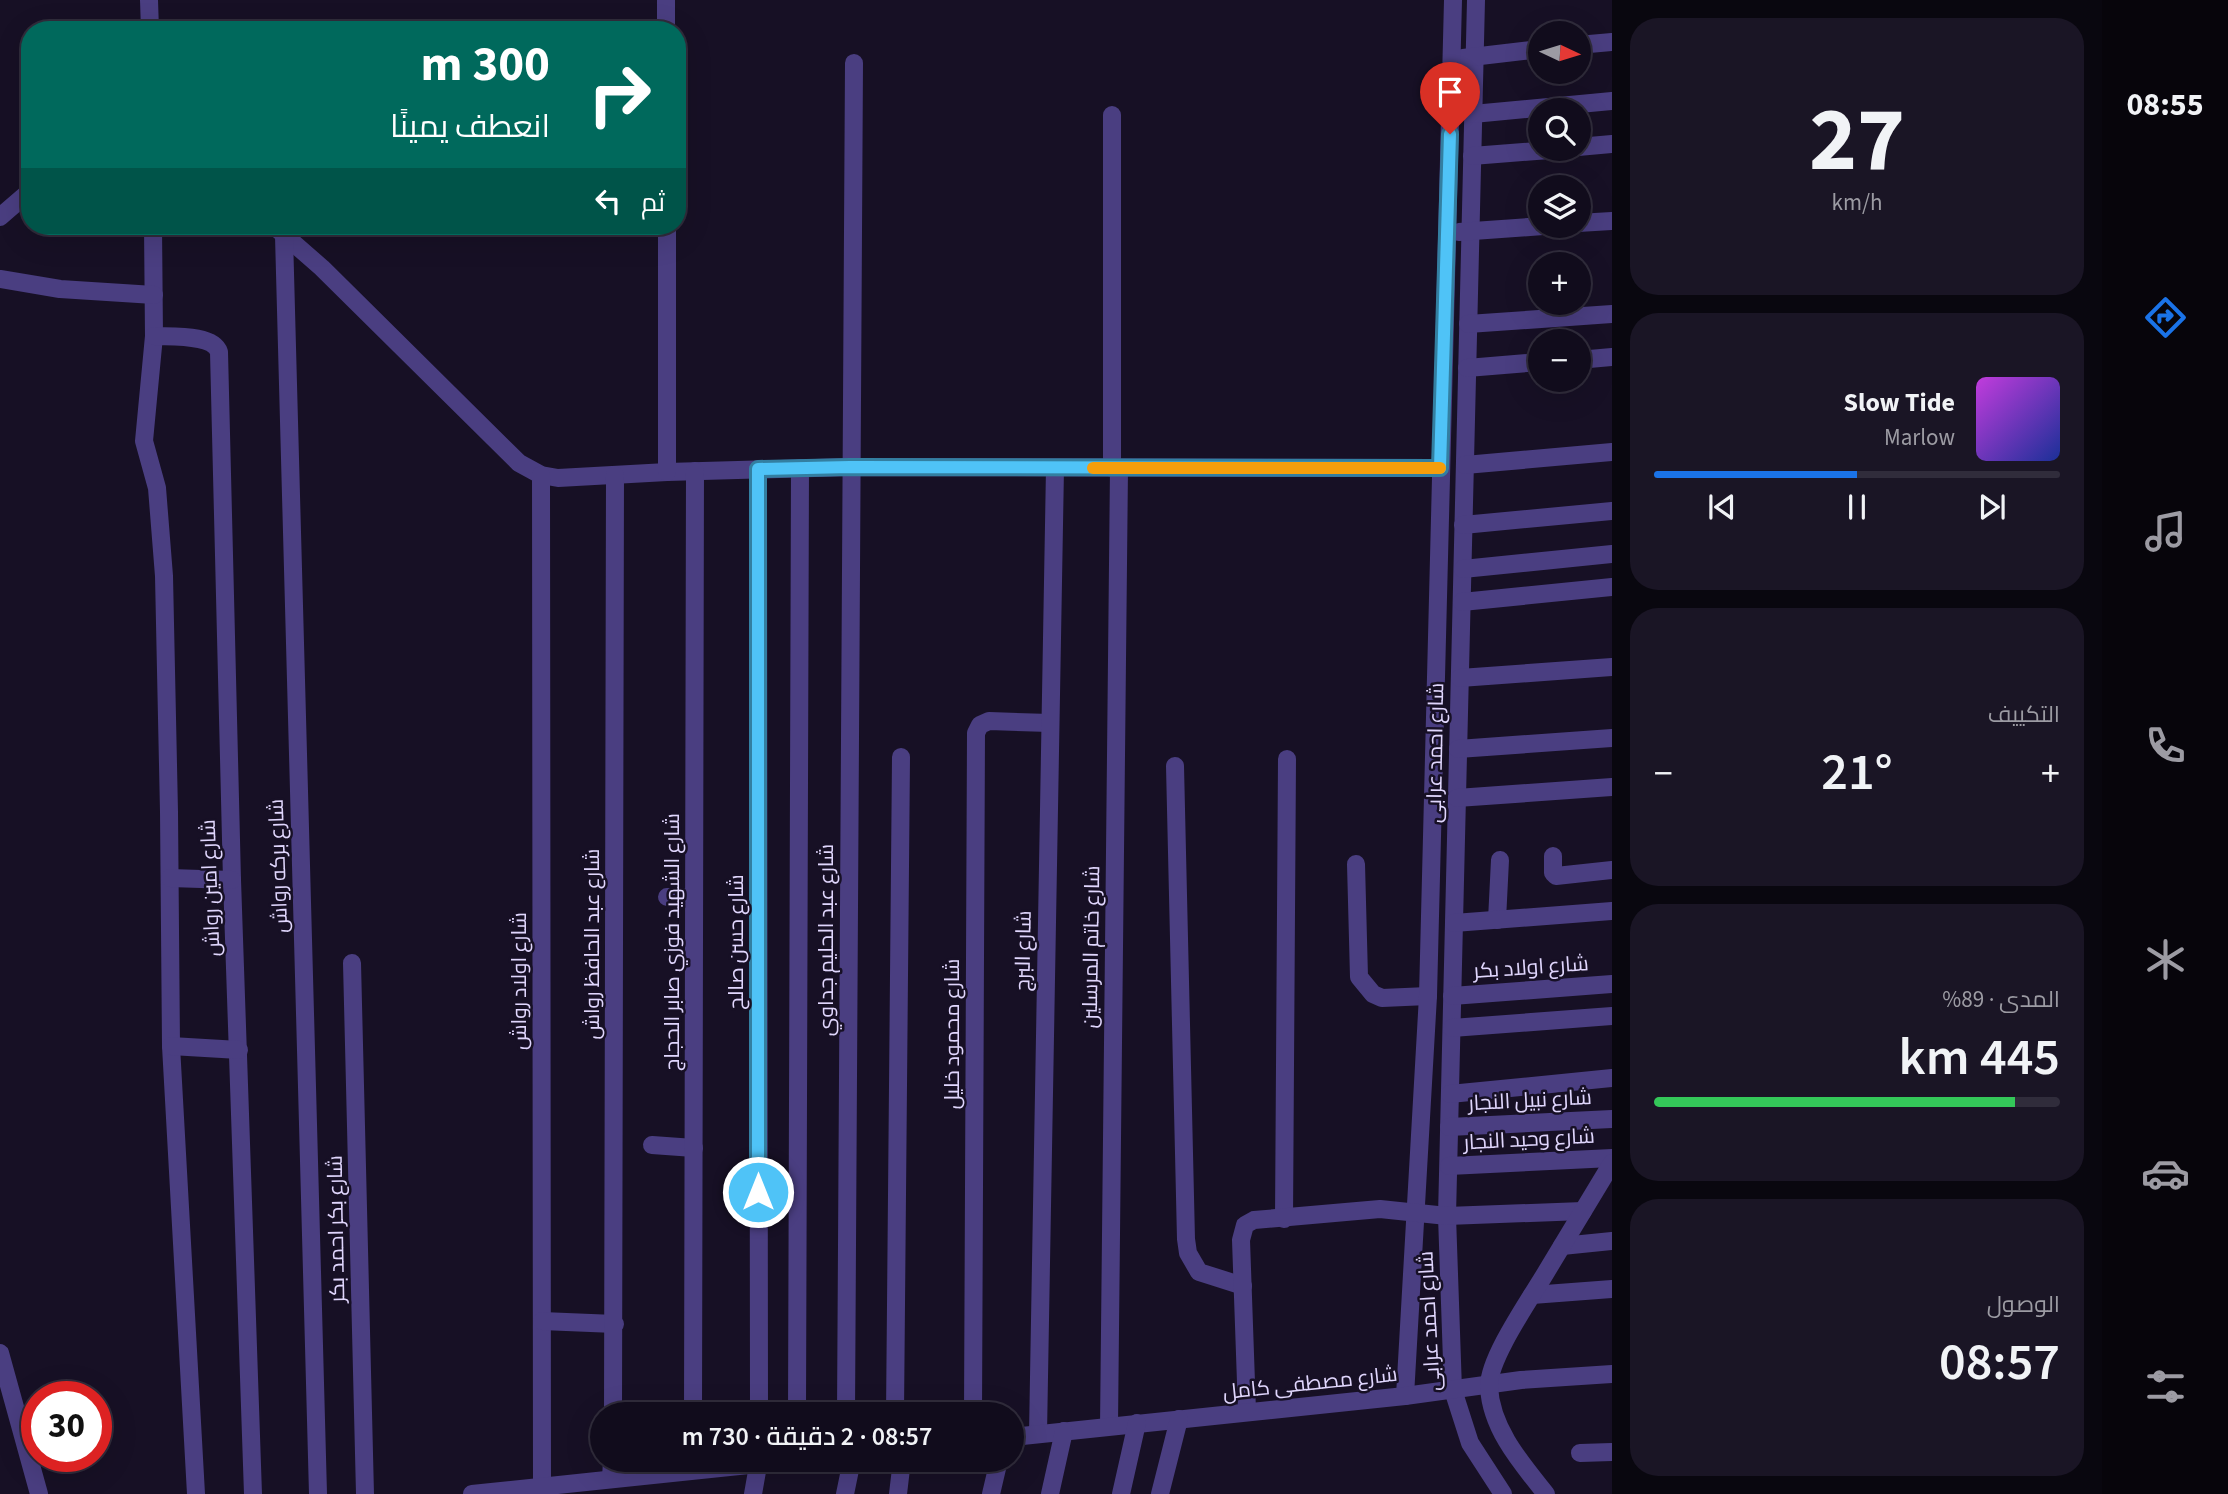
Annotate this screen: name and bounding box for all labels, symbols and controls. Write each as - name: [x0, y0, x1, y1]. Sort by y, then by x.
- north arrow: [1528, 21, 1591, 84]
- map controls: [1528, 21, 1591, 392]
- text: 300 m: [421, 30, 550, 100]
- icon: right: [574, 49, 665, 140]
- pin: [1420, 62, 1480, 134]
- icon: arrive: [1431, 73, 1469, 111]
- text: 27: [1809, 76, 1905, 205]
- text: 08:55: [2126, 82, 2204, 128]
- button: search: [1528, 98, 1591, 161]
- text: انعطف يمينًا: [390, 104, 550, 150]
- button: layers: [1528, 175, 1591, 238]
- icon: left: [589, 182, 627, 220]
- text: ثم: [641, 184, 665, 221]
- text: km/h: [1832, 186, 1883, 219]
- button: +: [1528, 252, 1591, 315]
- icon: directions: [2141, 293, 2190, 342]
- button: −: [1528, 329, 1591, 392]
- text: Slow Tide: [1844, 384, 1955, 421]
- text: Marlow: [1884, 421, 1955, 454]
- icon: previous: [1703, 488, 1741, 526]
- icon: pause: [1838, 488, 1876, 526]
- icon: next: [1973, 488, 2011, 526]
- icon: music: [2141, 507, 2190, 556]
- street label: شارع احمد عرابى: [1419, 683, 1451, 823]
- text: التكييف: [1988, 698, 2060, 731]
- icon: phone: [2141, 721, 2190, 770]
- text: 21°: [1821, 736, 1893, 810]
- text: −: [1654, 747, 1673, 801]
- text: +: [2041, 747, 2060, 801]
- street label: شارع بركه رواش: [261, 798, 295, 934]
- street label: شارع الشهيد فوزي صابر الحجاج: [657, 813, 688, 1071]
- street label: شارع امين رواش: [193, 819, 227, 957]
- street label: شارع عبد الحليم جداوي: [811, 844, 842, 1036]
- street label: شارع عبد الحافظ رواش: [577, 849, 607, 1039]
- street label: شارع خاتم المرسلين: [1075, 865, 1107, 1029]
- street label: شارع حسن صالح: [721, 874, 751, 1010]
- street label: شارع البرج: [1007, 910, 1039, 992]
- street label: شارع اولاد رواش: [504, 912, 534, 1050]
- icon: climate: [2141, 935, 2190, 984]
- street label: شارع اولاد بكر: [1471, 948, 1590, 986]
- street label: شارع محمود خليل: [937, 959, 967, 1109]
- text: المدى · 89%: [1942, 983, 2060, 1016]
- text: 445 km: [1899, 1021, 2060, 1095]
- street label: شارع نبيل النجار: [1466, 1082, 1593, 1118]
- street label: شارع وحيد النجار: [1462, 1121, 1595, 1157]
- icon: car: [2141, 1149, 2190, 1198]
- street label: شارع بكر احمد بكر: [320, 1155, 352, 1304]
- position arrow: [721, 1155, 795, 1229]
- street label: شارع احمد عرابى: [1410, 1250, 1448, 1392]
- text: الوصول: [1987, 1288, 2060, 1321]
- text: 08:57: [1939, 1326, 2060, 1400]
- street label: شارع مصطفى كامل: [1221, 1359, 1399, 1407]
- icon: filters: [2141, 1362, 2190, 1411]
- speed limit sign: 30: [21, 1381, 112, 1472]
- text: 08:57 · 2 دقيقة · 730 m: [682, 1418, 932, 1455]

